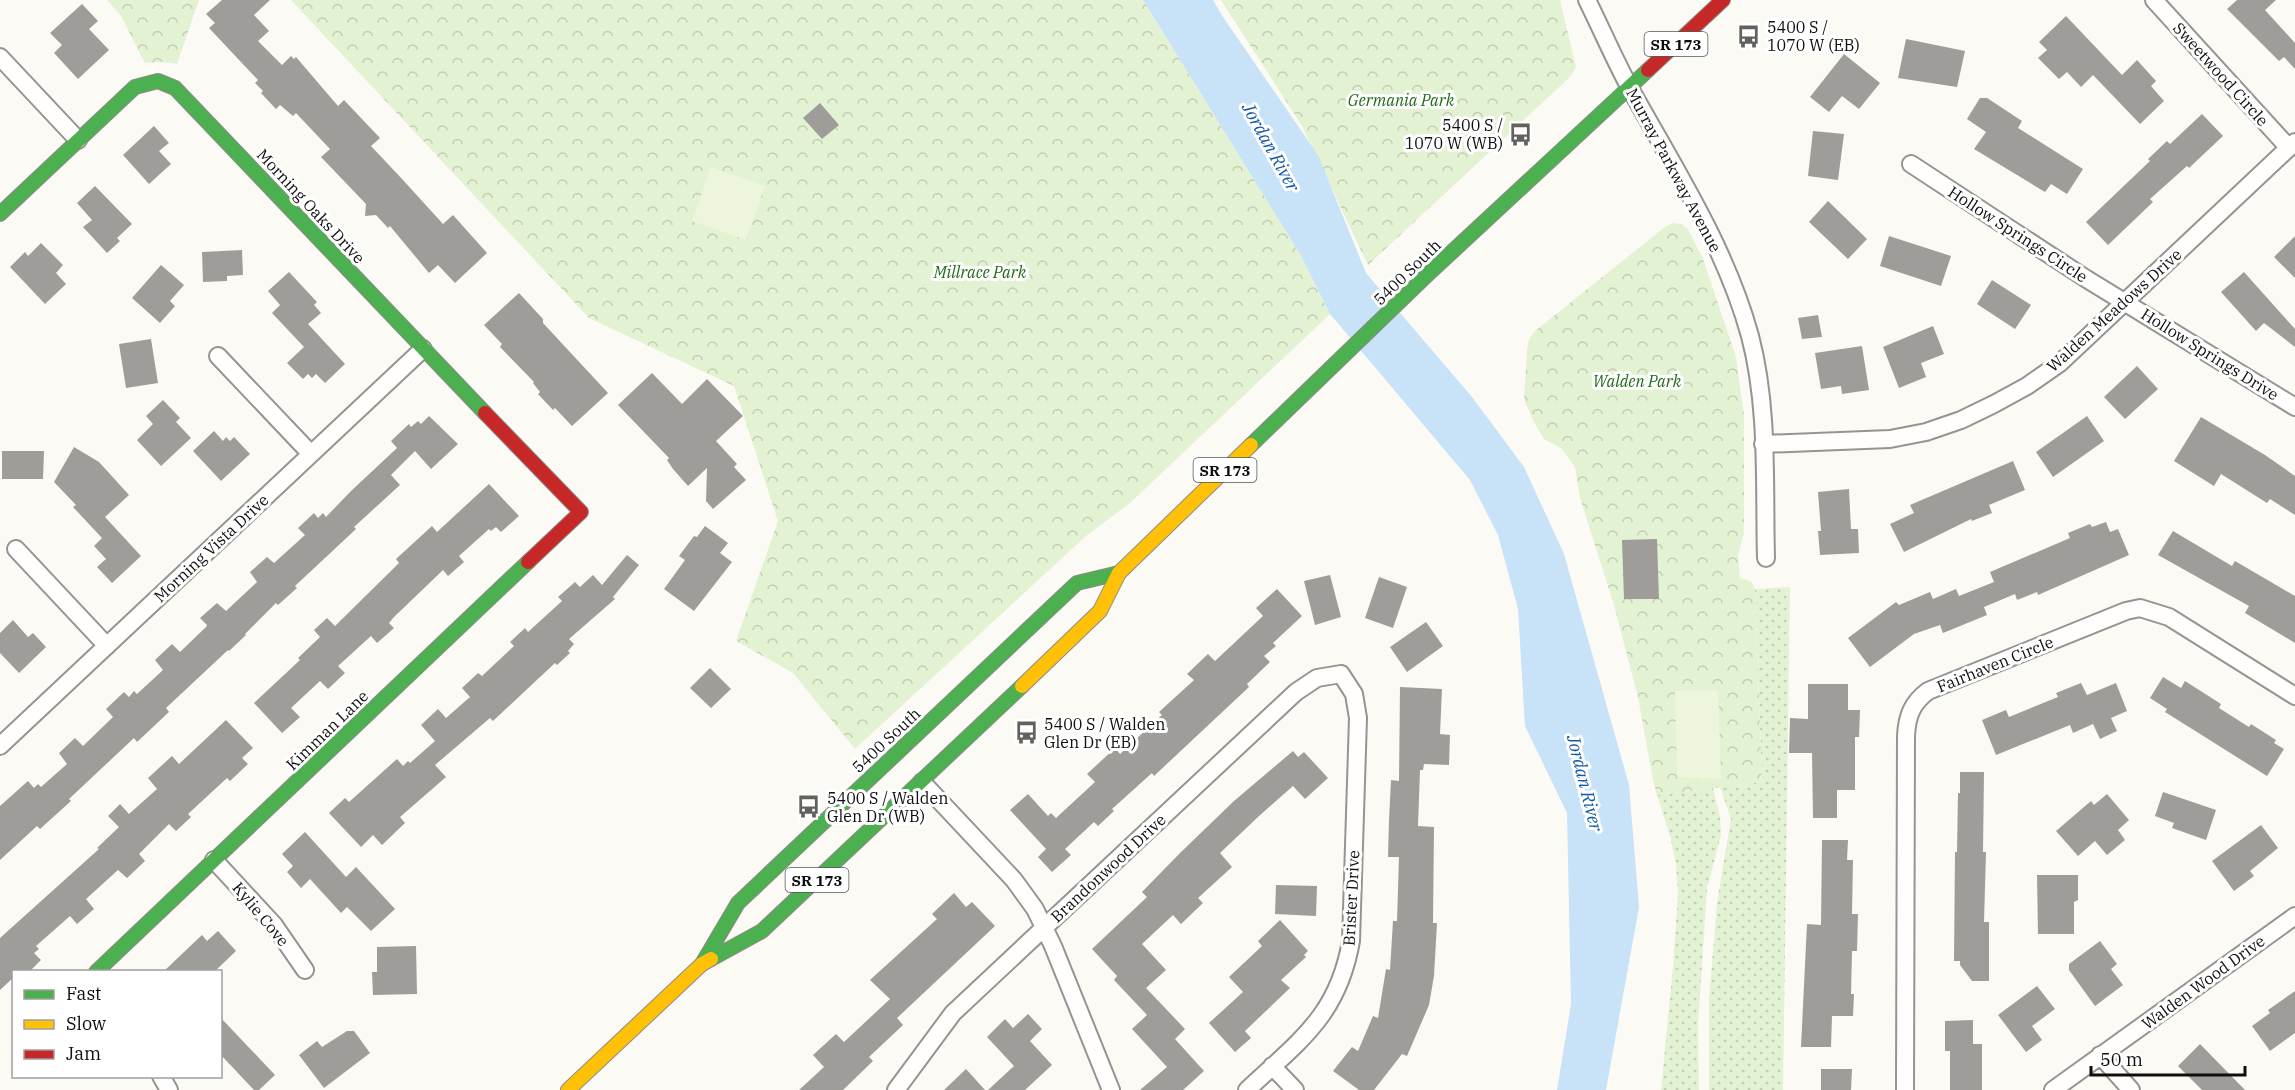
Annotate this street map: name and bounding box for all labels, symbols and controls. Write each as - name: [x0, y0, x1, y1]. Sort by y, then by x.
- place label: 5400 S / 1070 W (EB): [1767, 17, 1860, 55]
- street label: Sweetwood Circle: [2169, 18, 2273, 130]
- bus stop icon: 5400 S / 1070 W (EB): [1736, 23, 1762, 49]
- road number: SR 173: [1644, 32, 1708, 56]
- street label: Murray Parkway Avenue: [1622, 84, 1726, 256]
- park label: Germania Park: [1348, 90, 1455, 110]
- water label: Jordan River: [1237, 97, 1305, 197]
- place label: 5400 S / 1070 W (WB): [1405, 115, 1503, 153]
- bus stop icon: 5400 S / 1070 W (WB): [1508, 121, 1534, 147]
- street label: Morning Oaks Drive: [253, 145, 369, 267]
- street label: Hollow Springs Circle: [1945, 181, 2091, 287]
- street label: 5400 South: [1369, 235, 1445, 309]
- street label: Walden Meadows Drive: [2042, 244, 2186, 376]
- park label: Millrace Park: [933, 262, 1027, 282]
- street label: Hollow Springs Drive: [2138, 304, 2282, 404]
- park label: Walden Park: [1593, 371, 1682, 391]
- road number: SR 173: [1194, 458, 1256, 482]
- street label: Morning Vista Drive: [150, 490, 272, 606]
- street label: Fairhaven Circle: [1934, 632, 2056, 696]
- street label: Kimman Lane: [282, 686, 372, 774]
- street label: 5400 South: [848, 703, 924, 777]
- place label: 5400 S / Walden Glen Dr (EB): [1044, 714, 1165, 752]
- bus stop icon: 5400 S / Walden Glen Dr (EB): [1013, 720, 1039, 746]
- water label: Jordan River: [1562, 731, 1608, 835]
- place label: 5400 S / Walden Glen Dr (WB): [827, 788, 948, 826]
- bus stop icon: 5400 S / Walden Glen Dr (WB): [796, 794, 822, 820]
- street label: Brandonwood Drive: [1046, 809, 1170, 927]
- street label: Brister Drive: [1339, 850, 1363, 946]
- road number: SR 173: [786, 868, 848, 892]
- street label: Kylie Cove: [228, 878, 294, 950]
- street label: Walden Wood Drive: [2138, 931, 2268, 1033]
- legend: [12, 970, 222, 1078]
- text: Fast: [66, 982, 101, 1005]
- text: Slow: [66, 1012, 106, 1035]
- scale bar: [2091, 1039, 2246, 1077]
- text: Jam: [66, 1042, 101, 1065]
- text: 50 m: [2100, 1048, 2143, 1071]

